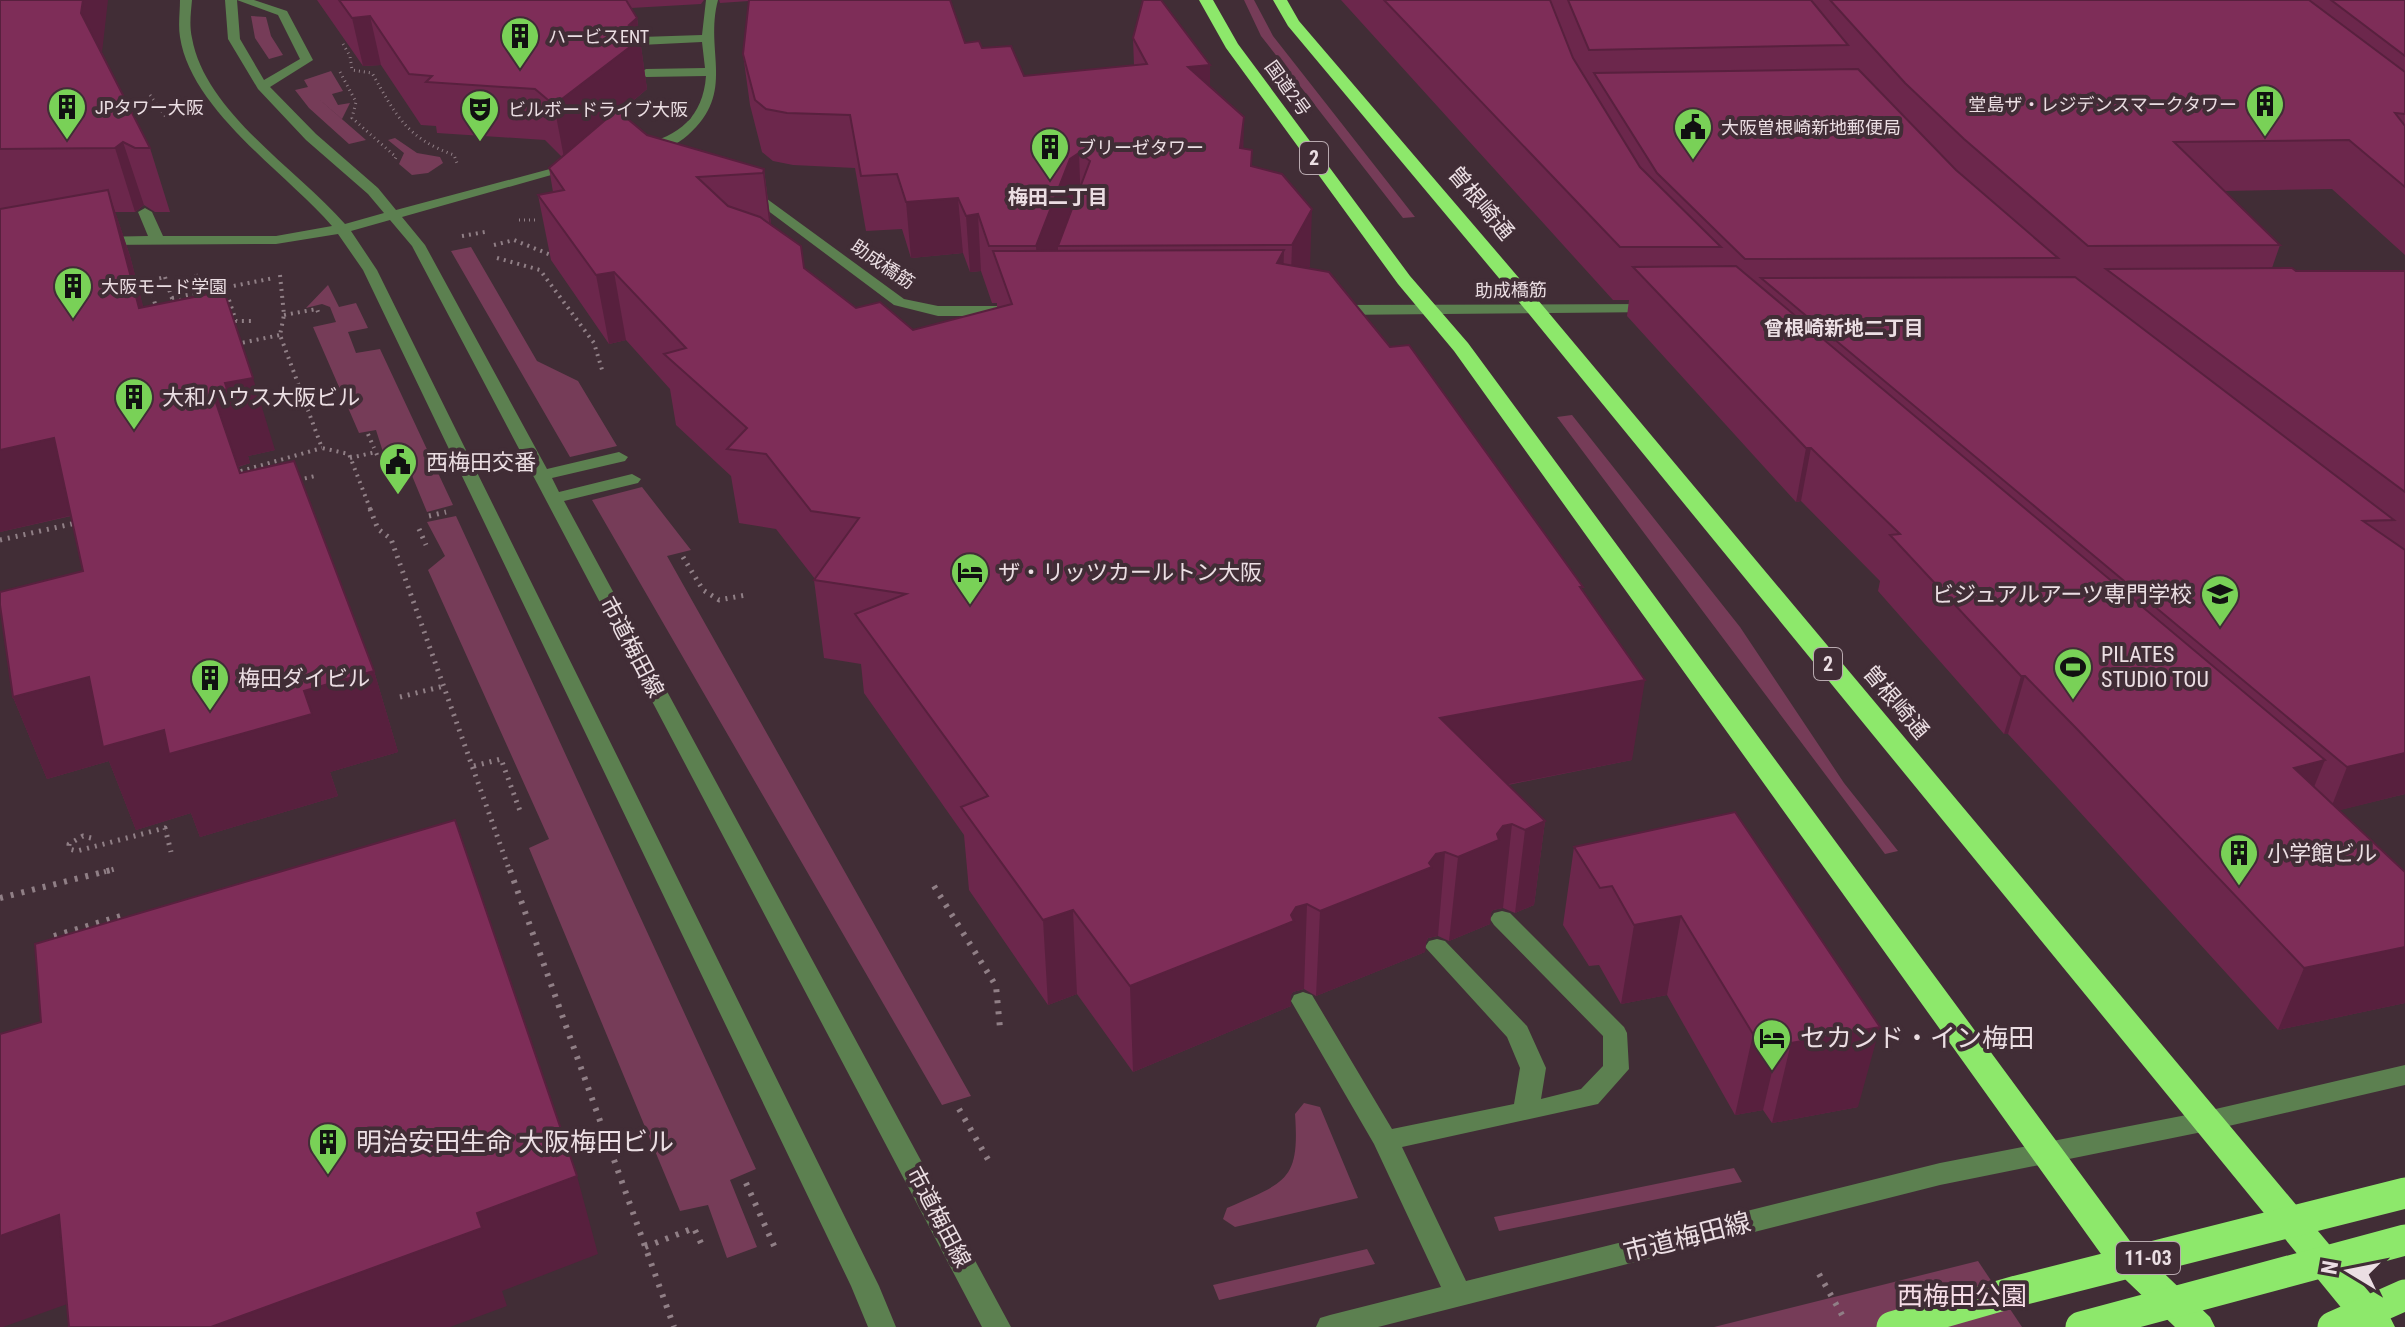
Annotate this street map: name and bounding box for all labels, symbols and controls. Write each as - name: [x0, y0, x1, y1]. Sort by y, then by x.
- building icon: ハービスENT: [499, 15, 541, 70]
- place label: ハービスENT: [548, 26, 649, 47]
- street label: 国道2号: [1261, 56, 1315, 120]
- building icon: 堂島ザ・レジデンスマークタワー: [2244, 83, 2286, 138]
- building icon: JPタワー大阪: [46, 86, 88, 141]
- theatre icon: ビルボードライブ大阪: [459, 88, 501, 143]
- place label: 堂島ザ・レジデンスマークタワー: [1969, 94, 2237, 115]
- place label: JPタワー大阪: [95, 97, 204, 118]
- place label: ビルボードライブ大阪: [508, 99, 688, 120]
- public building icon: 大阪曽根崎新地郵便局: [1672, 106, 1714, 161]
- place label: 大阪曽根崎新地郵便局: [1721, 117, 1901, 138]
- building icon: ブリーゼタワー: [1029, 126, 1071, 181]
- place label: ブリーゼタワー: [1078, 137, 1204, 158]
- road number: 2: [1300, 142, 1328, 174]
- street label: 曽根崎通: [1443, 161, 1519, 245]
- district label: 梅田二丁目: [1008, 185, 1108, 209]
- street label: 助成橋筋: [847, 235, 919, 293]
- building icon: 大阪モード学園: [52, 265, 94, 320]
- place label: 大阪モード学園: [101, 276, 227, 297]
- street label: 助成橋筋: [1475, 279, 1547, 301]
- district label: 曾根崎新地二丁目: [1764, 316, 1924, 340]
- building icon: 大和ハウス大阪ビル: [113, 376, 155, 431]
- place label: 大和ハウス大阪ビル: [162, 385, 360, 410]
- public building icon: 西梅田交番: [377, 441, 419, 496]
- place label: 西梅田交番: [426, 450, 536, 475]
- hotel icon: ザ・リッツカールトン大阪: [949, 551, 991, 606]
- place label: ザ・リッツカールトン大阪: [998, 560, 1262, 585]
- school or university icon: ビジュアルアーツ専門学校: [2199, 573, 2241, 628]
- place label: ビジュアルアーツ専門学校: [1932, 582, 2192, 607]
- street label: 市道梅田線: [595, 593, 669, 701]
- place label: PILATES STUDIO TOU: [2101, 642, 2209, 692]
- sports icon: PILATES STUDIO TOU: [2052, 646, 2094, 701]
- road number: 2: [1814, 648, 1842, 680]
- building icon: 梅田ダイビル: [189, 657, 231, 712]
- street label: 曽根崎通: [1858, 660, 1934, 744]
- place label: 梅田ダイビル: [238, 666, 370, 691]
- building icon: 小学館ビル: [2218, 832, 2260, 887]
- place label: 小学館ビル: [2267, 841, 2377, 866]
- hotel icon: セカンド・イン梅田: [1751, 1017, 1793, 1072]
- place label: セカンド・イン梅田: [1800, 1023, 2034, 1053]
- building icon: 明治安田生命 大阪梅田ビル: [307, 1121, 349, 1176]
- place label: 明治安田生命 大阪梅田ビル: [356, 1127, 674, 1157]
- street label: 市道梅田線: [902, 1163, 976, 1271]
- street label: 市道梅田線: [1620, 1207, 1754, 1267]
- north arrow: [2309, 1231, 2389, 1311]
- road number: 11-03: [2116, 1242, 2180, 1274]
- text: N: [2316, 1259, 2343, 1276]
- park label: 西梅田公園: [1897, 1281, 2027, 1311]

